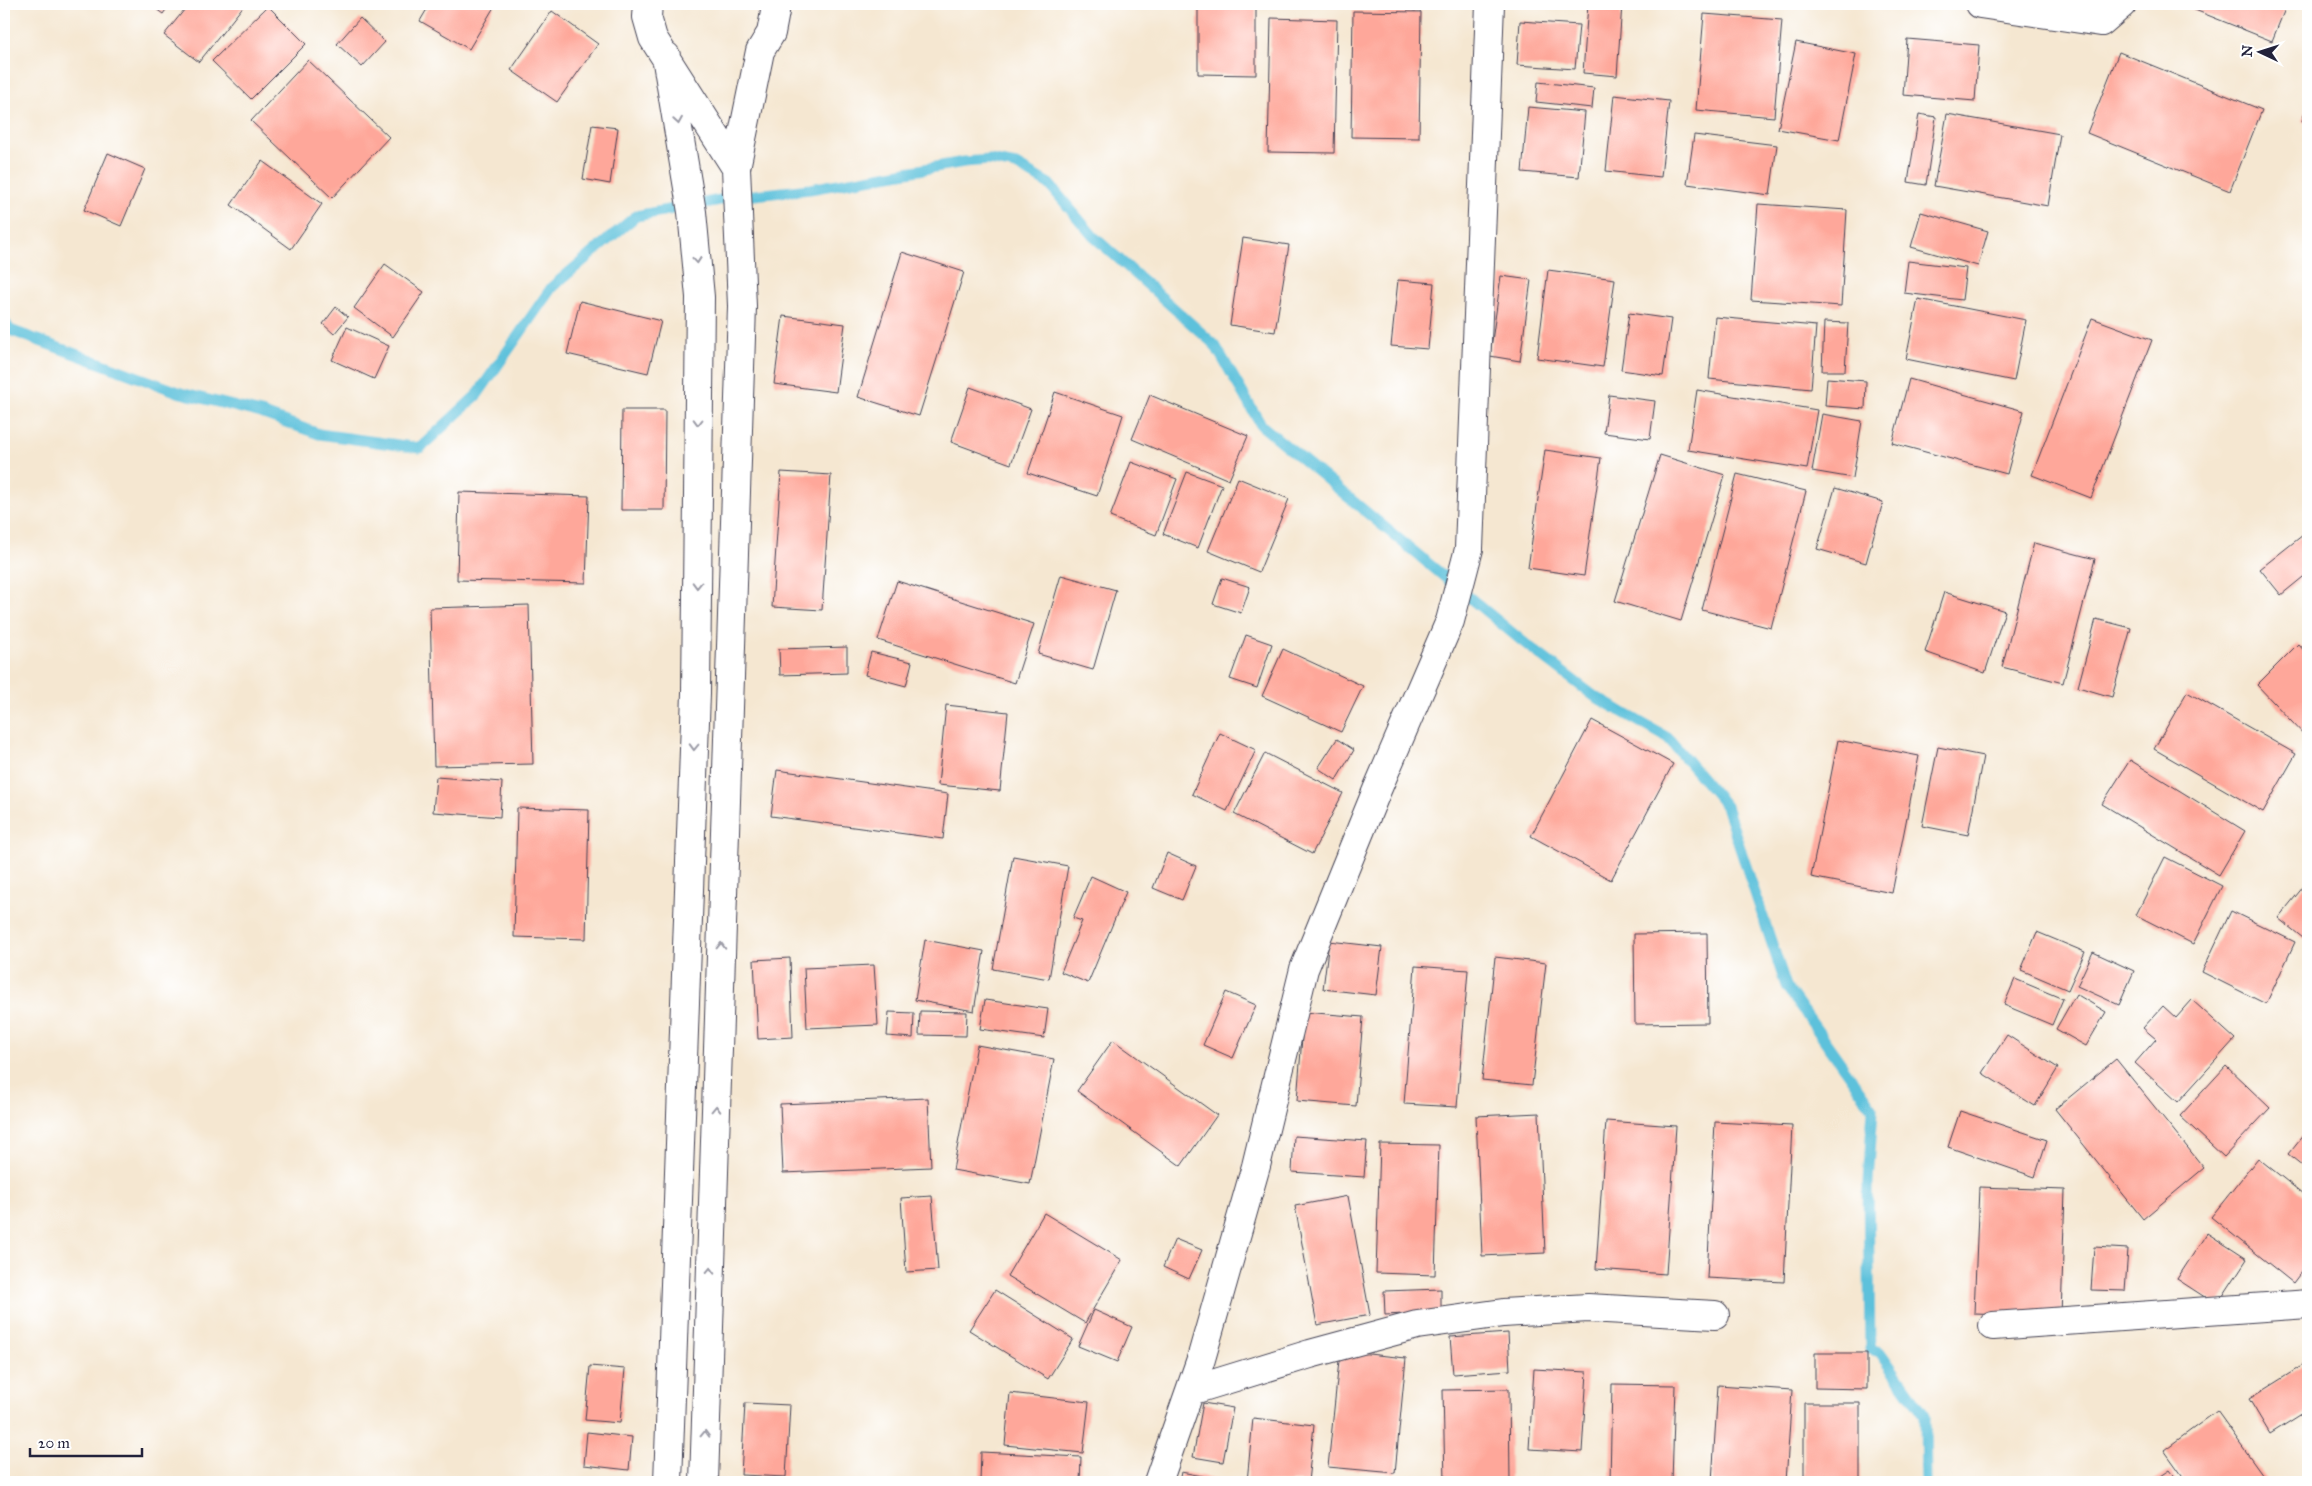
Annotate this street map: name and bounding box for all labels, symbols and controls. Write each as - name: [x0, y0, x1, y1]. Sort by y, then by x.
- north arrow: [2234, 28, 2284, 78]
- text: N: [2239, 44, 2256, 58]
- one-way arrow: [673, 117, 683, 125]
- one-way arrow: [692, 256, 703, 264]
- one-way arrow: [693, 419, 704, 427]
- one-way arrow: [692, 582, 702, 589]
- one-way arrow: [688, 744, 699, 752]
- one-way arrow: [716, 942, 726, 950]
- one-way arrow: [710, 1104, 721, 1112]
- one-way arrow: [705, 1267, 716, 1275]
- scale bar: [30, 1426, 142, 1458]
- one-way arrow: [700, 1429, 710, 1437]
- text: 20 m: [38, 1434, 70, 1452]

